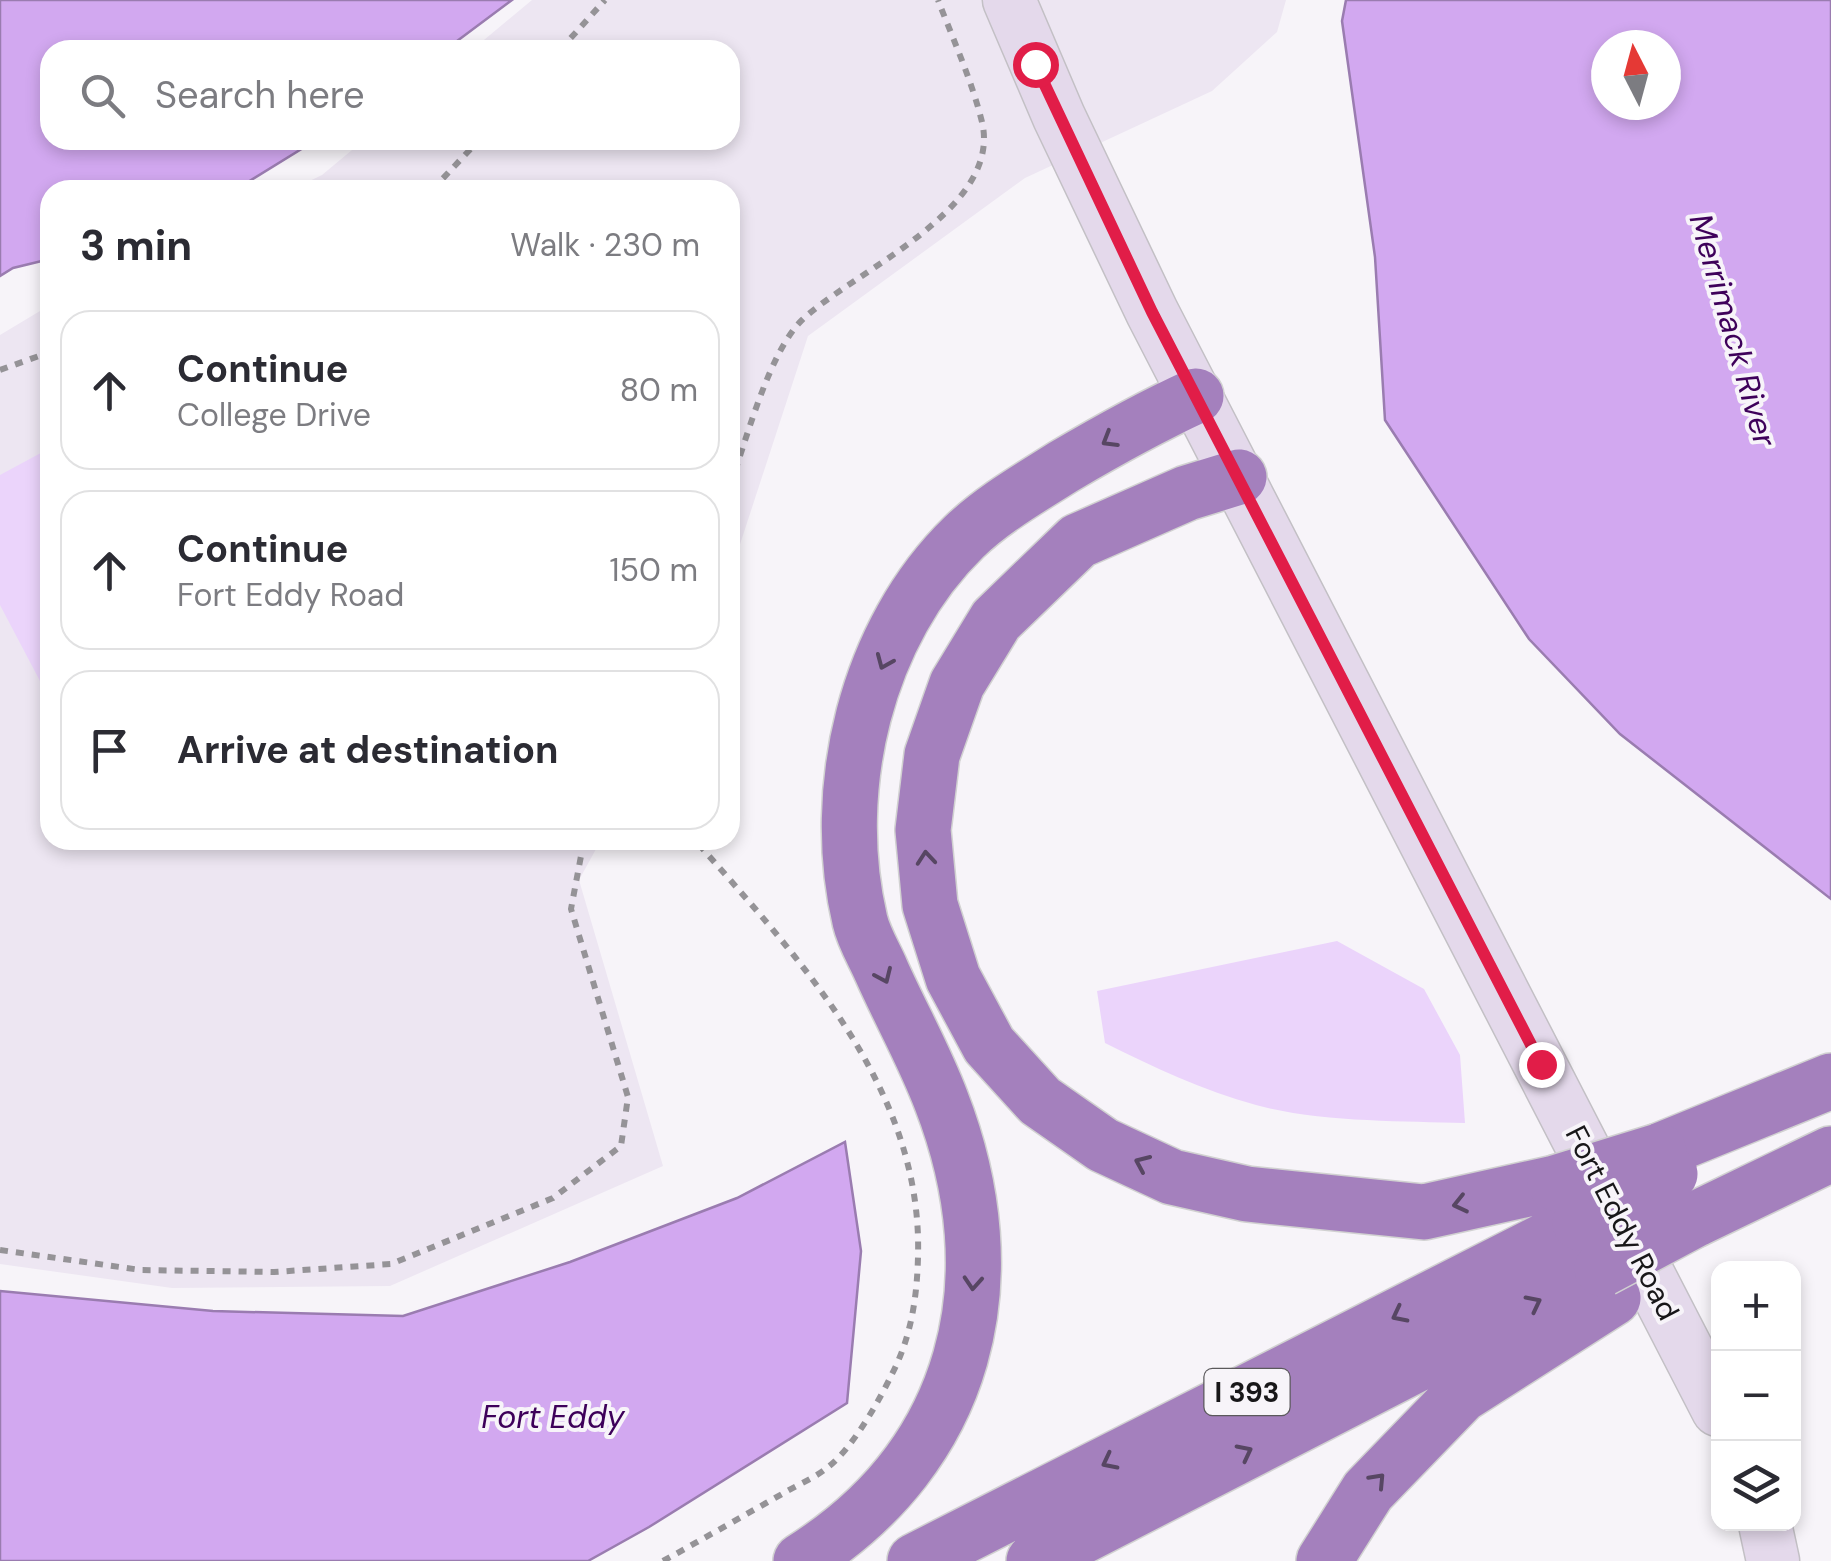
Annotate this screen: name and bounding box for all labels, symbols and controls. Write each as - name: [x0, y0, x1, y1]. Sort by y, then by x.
- north arrow: [1591, 30, 1681, 120]
- search box: [40, 40, 740, 150]
- route start: [1013, 42, 1059, 88]
- icon: search: [75, 68, 130, 123]
- text: Search here: [155, 70, 365, 120]
- water label: Merrimack River: [1680, 209, 1787, 452]
- text: 3 min: [80, 218, 192, 273]
- text: Walk · 230 m: [510, 224, 700, 266]
- text: Continue: [177, 344, 348, 394]
- icon: ahead: [82, 363, 137, 418]
- text: 80 m: [620, 369, 698, 411]
- text: College Drive: [177, 394, 371, 436]
- one-way arrow: [1102, 428, 1120, 447]
- text: Continue: [177, 524, 348, 574]
- icon: ahead: [82, 543, 137, 598]
- text: 150 m: [610, 549, 698, 591]
- text: Fort Eddy Road: [177, 574, 404, 616]
- one-way arrow: [876, 652, 896, 670]
- icon: arrive: [82, 723, 137, 778]
- text: Arrive at destination: [177, 725, 559, 775]
- one-way arrow: [915, 849, 937, 865]
- one-way arrow: [871, 966, 891, 984]
- route end: [1519, 1042, 1565, 1088]
- street label: Fort Eddy Road: [1557, 1119, 1688, 1327]
- one-way arrow: [1134, 1155, 1152, 1175]
- one-way arrow: [1452, 1192, 1469, 1213]
- map controls: [1711, 1261, 1801, 1531]
- button: +: [1711, 1261, 1801, 1351]
- one-way arrow: [962, 1276, 984, 1292]
- one-way arrow: [1524, 1296, 1542, 1315]
- one-way arrow: [1392, 1303, 1410, 1322]
- button: −: [1711, 1351, 1801, 1441]
- road number: I 393: [1204, 1369, 1290, 1415]
- water label: Fort Eddy: [481, 1396, 626, 1438]
- button: layers: [1711, 1441, 1801, 1531]
- one-way arrow: [1235, 1445, 1253, 1464]
- one-way arrow: [1102, 1450, 1120, 1469]
- one-way arrow: [1366, 1474, 1384, 1492]

